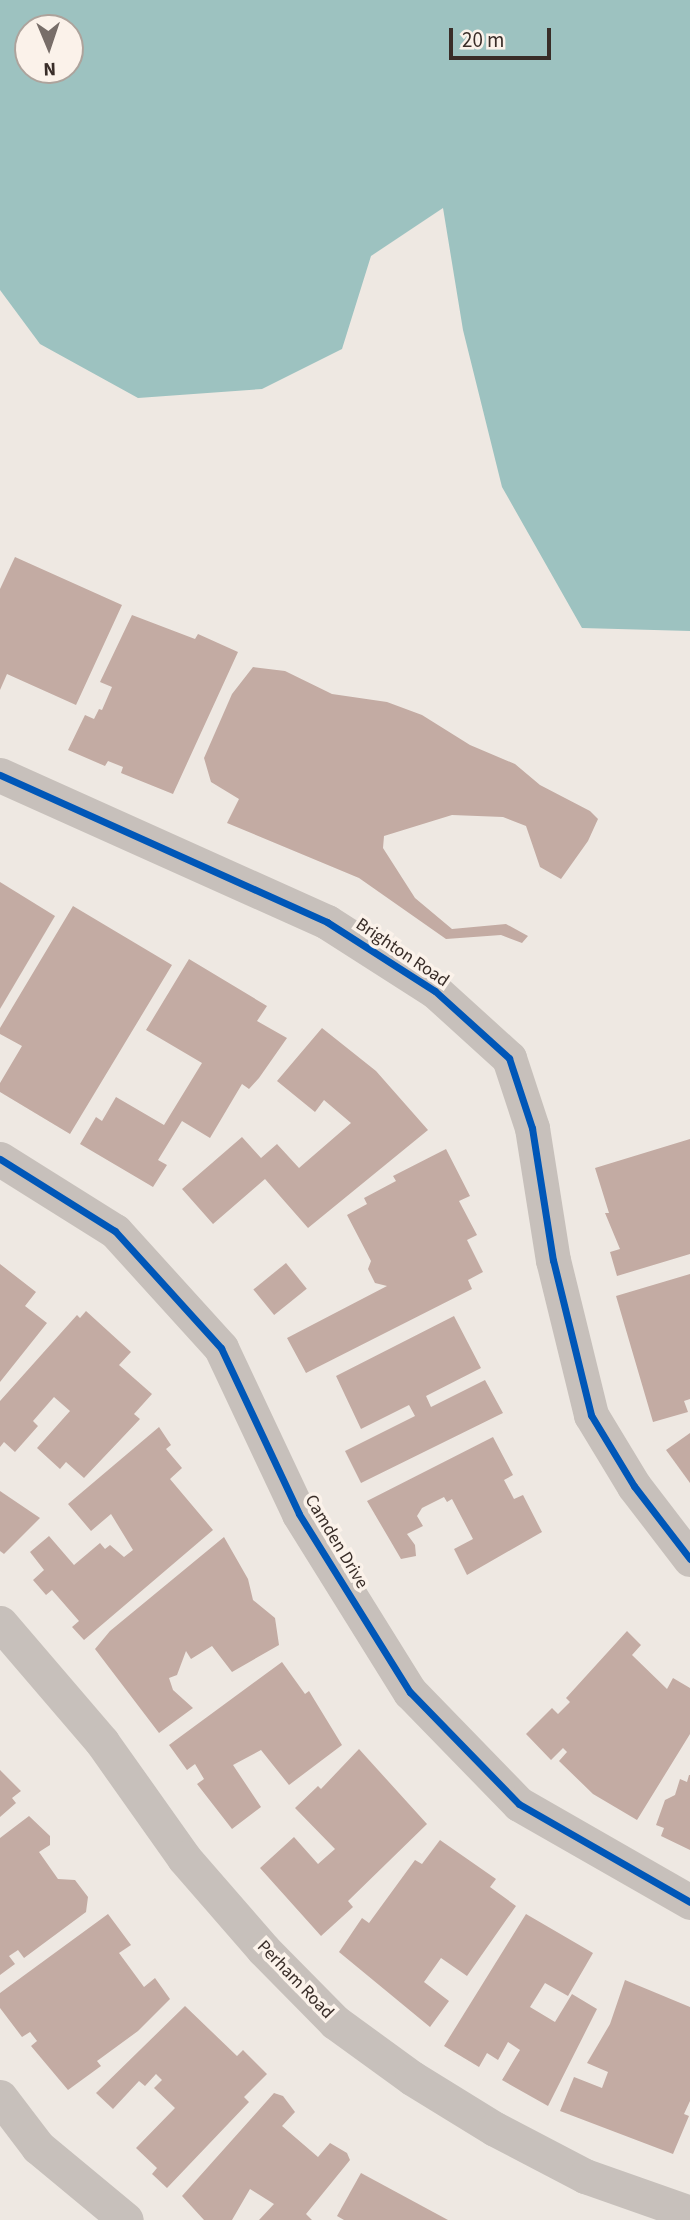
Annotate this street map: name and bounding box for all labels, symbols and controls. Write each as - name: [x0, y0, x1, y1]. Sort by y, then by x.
- north arrow: [14, 14, 84, 84]
- scale bar: [452, 14, 554, 58]
- text: 20 m: [462, 25, 504, 55]
- text: N: [43, 55, 56, 82]
- street label: Brighton Road: [351, 914, 453, 992]
- street label: Camden Drive: [300, 1491, 372, 1593]
- street label: Perham Road: [252, 1936, 338, 2024]

